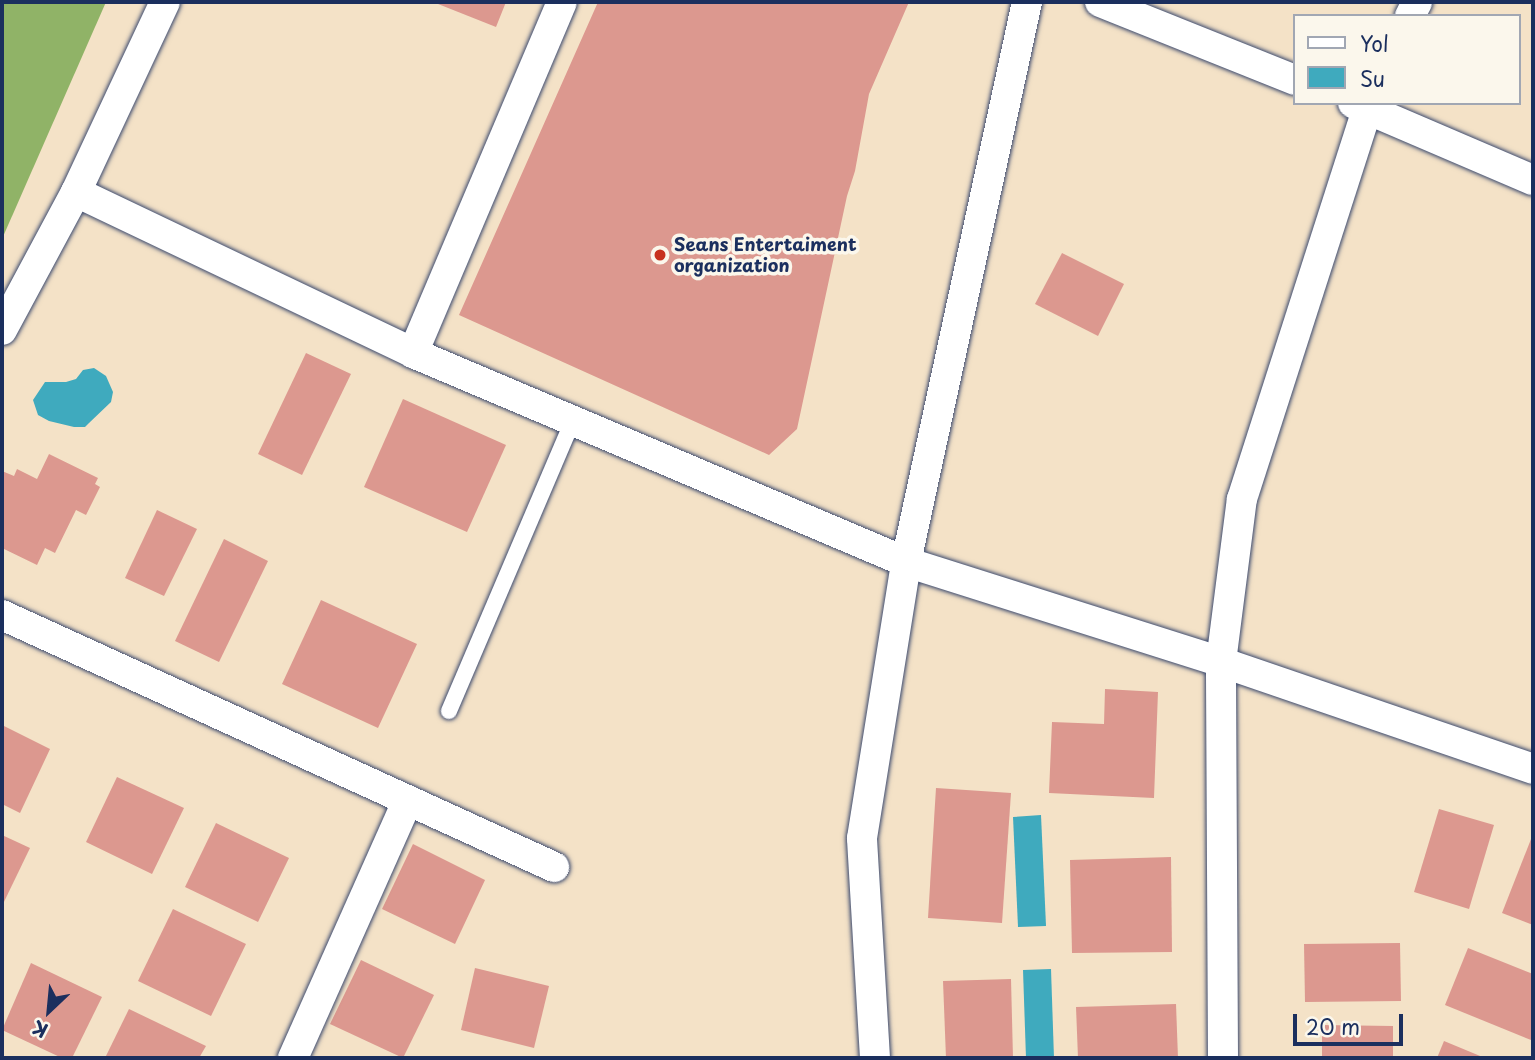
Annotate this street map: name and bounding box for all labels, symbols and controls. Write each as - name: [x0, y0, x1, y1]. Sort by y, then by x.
- legend: [1294, 14, 1521, 105]
- text: Yol: [1360, 27, 1389, 59]
- text: Su: [1360, 62, 1385, 94]
- place label: Seans Entertaiment organization: [674, 234, 856, 276]
- marker: Seans Entertaiment organization: [652, 247, 668, 263]
- north arrow: [14, 976, 84, 1046]
- scale bar: [1297, 1000, 1407, 1044]
- text: 20 m: [1306, 1010, 1360, 1042]
- text: K: [27, 1014, 52, 1046]

